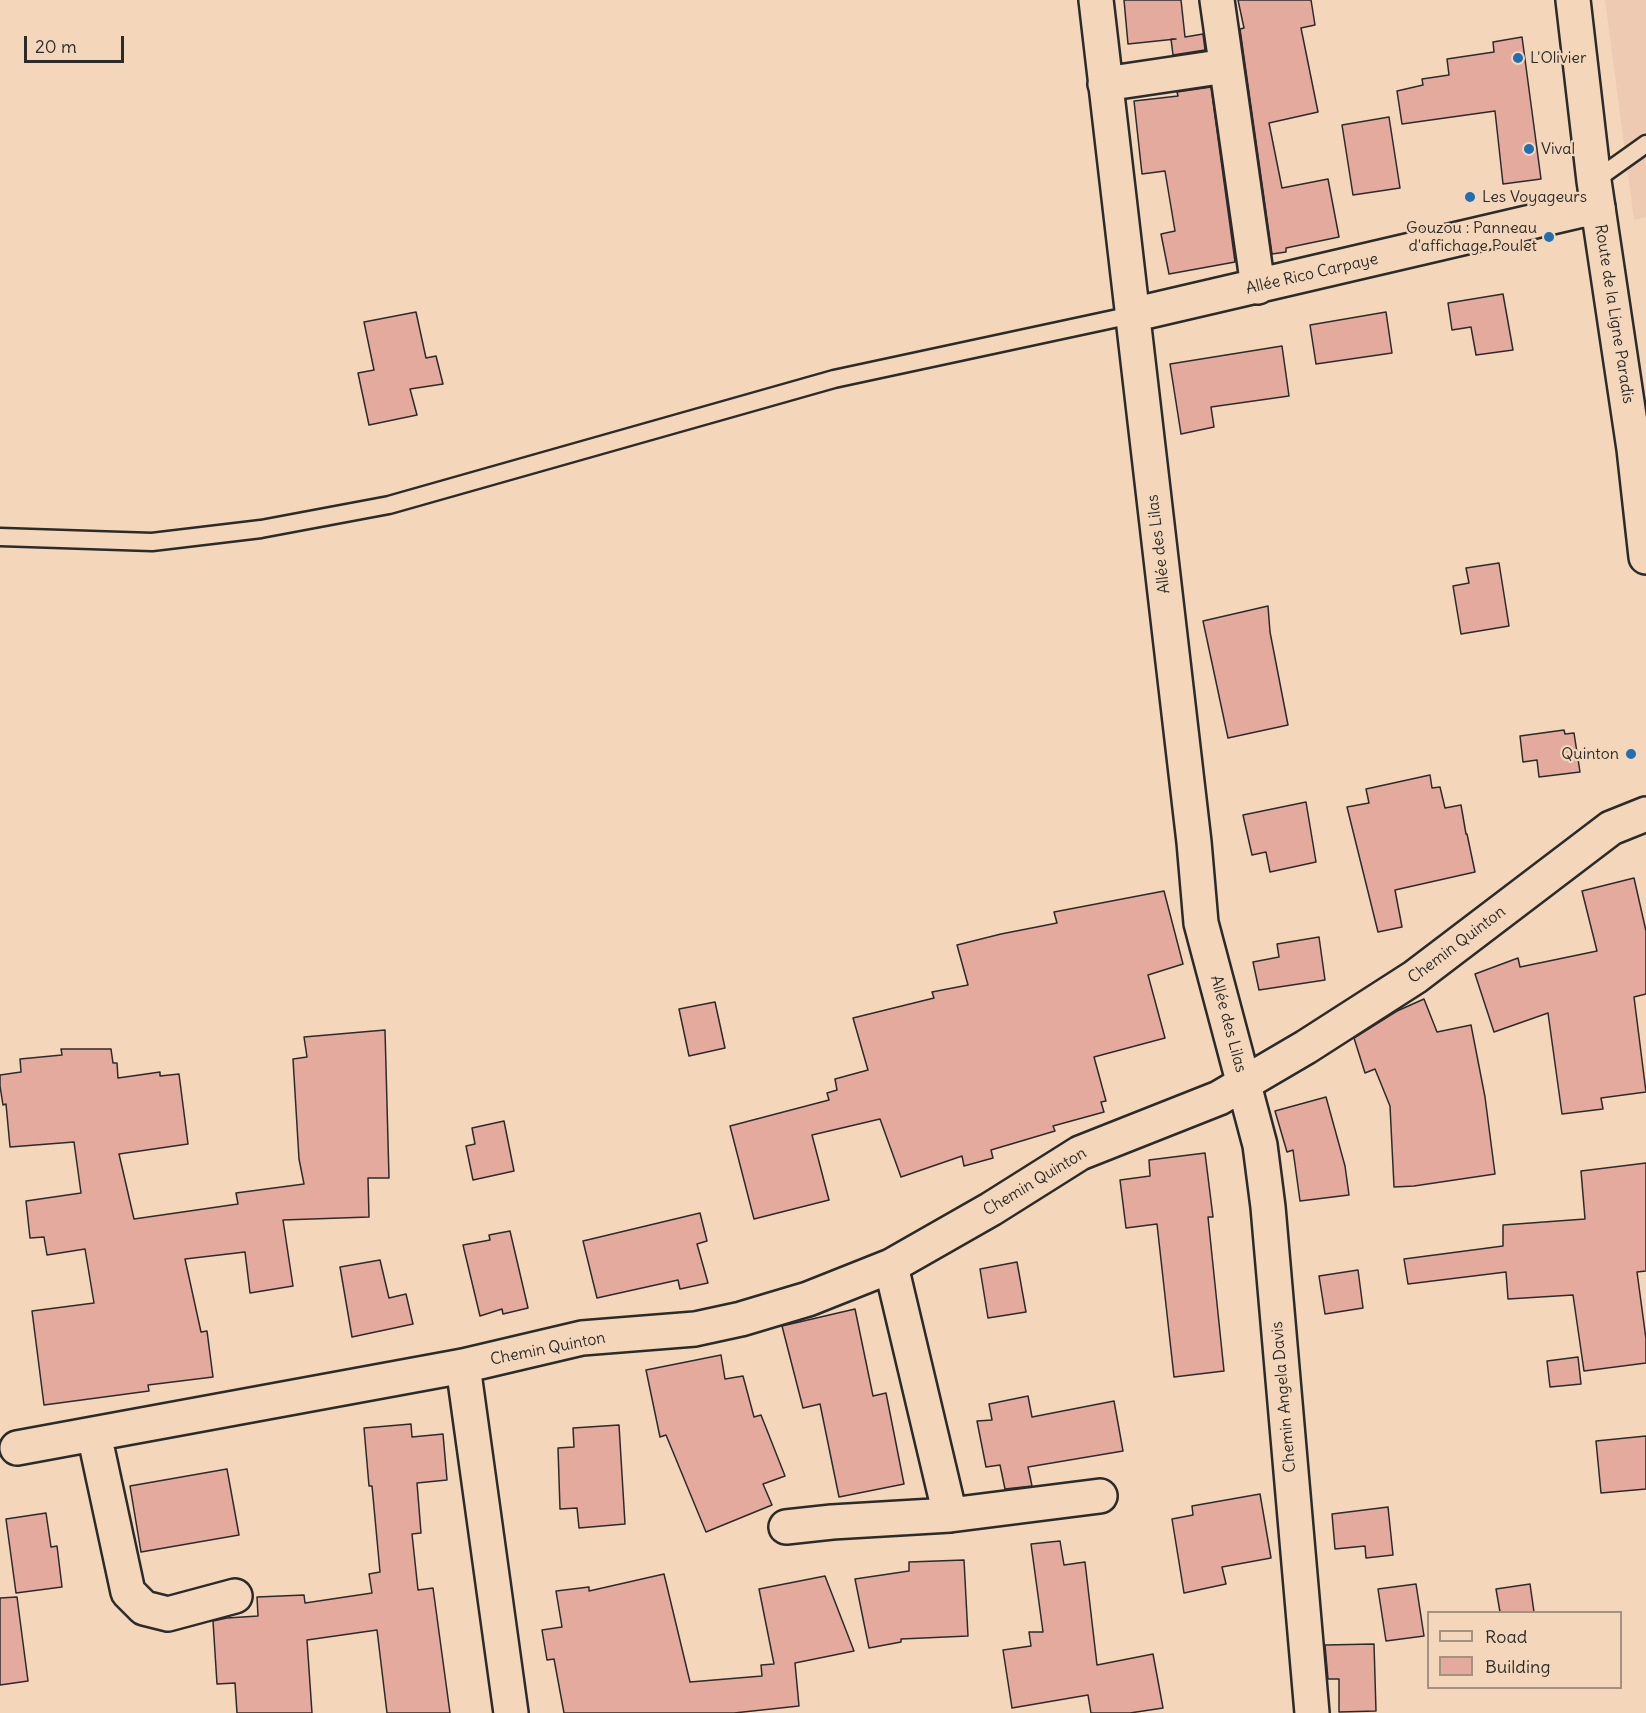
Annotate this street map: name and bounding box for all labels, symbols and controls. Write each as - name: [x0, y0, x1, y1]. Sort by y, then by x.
- scale bar: [27, 24, 128, 62]
- text: 20 m: [35, 35, 77, 58]
- place label: L'Olivier: [1530, 48, 1586, 68]
- marker: L'Olivier: [1511, 51, 1525, 65]
- place label: Vival: [1541, 139, 1575, 159]
- marker: Vival: [1522, 142, 1536, 156]
- place label: Les Voyageurs: [1482, 187, 1587, 207]
- marker: Les Voyageurs: [1463, 190, 1477, 204]
- place label: Gouzou : Panneau d'affichage Poulet: [1406, 218, 1537, 256]
- street label: Route de la Ligne Paradis: [1590, 223, 1638, 405]
- marker: Gouzou : Panneau d'affichage Poulet: [1542, 230, 1556, 244]
- street label: Allée Rico Carpaye: [1244, 249, 1380, 299]
- street label: Allée des Lilas: [1143, 493, 1175, 595]
- place label: Quinton: [1561, 744, 1619, 764]
- marker: Quinton: [1624, 747, 1638, 761]
- street label: Chemin Quinton: [1405, 902, 1509, 988]
- street label: Allée des Lilas: [1206, 973, 1250, 1075]
- street label: Chemin Quinton: [980, 1144, 1090, 1220]
- street label: Chemin Angela Davis: [1268, 1321, 1300, 1473]
- street label: Chemin Quinton: [489, 1328, 607, 1370]
- legend: [1427, 1611, 1622, 1689]
- text: Road: [1485, 1625, 1527, 1648]
- text: Building: [1485, 1655, 1550, 1678]

